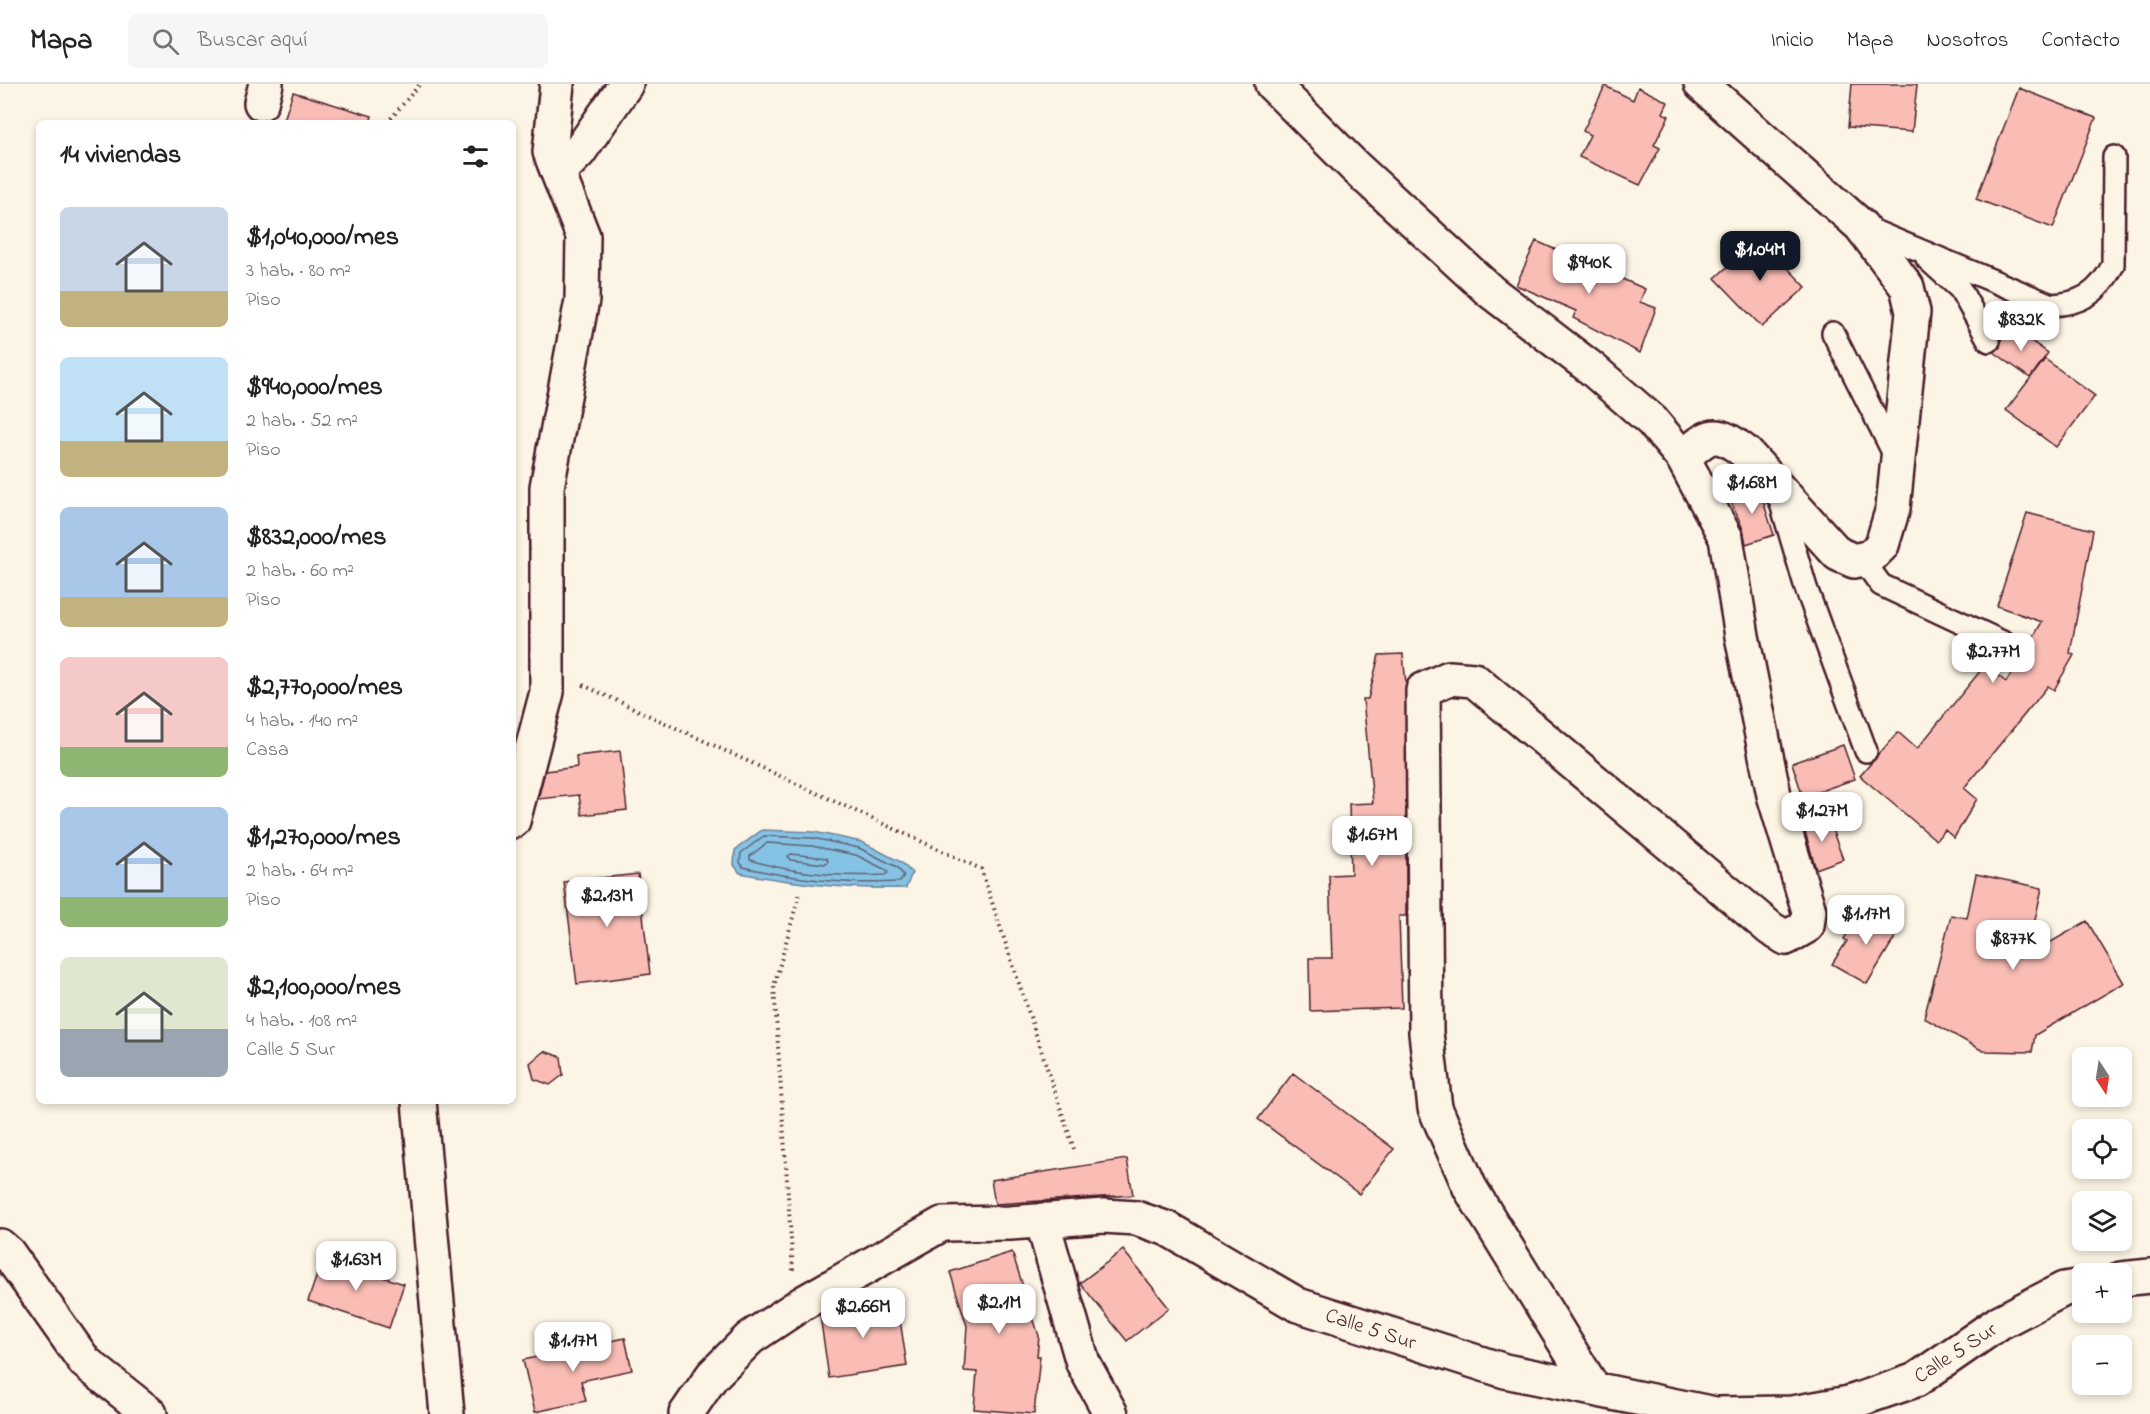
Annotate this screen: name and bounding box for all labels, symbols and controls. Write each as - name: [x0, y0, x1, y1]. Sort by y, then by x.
- search box: [128, 14, 548, 68]
- text: Mapa: [30, 21, 92, 62]
- icon: search: [149, 25, 182, 58]
- text: Buscar aquí: [197, 25, 307, 57]
- text: Inicio: [1771, 26, 1814, 56]
- text: Mapa: [1847, 26, 1894, 56]
- text: Nosotros: [1927, 26, 2009, 56]
- text: Contacto: [2042, 26, 2120, 56]
- text: 14 viviendas: [60, 137, 181, 175]
- icon: filters: [459, 140, 492, 173]
- text: $1,040,000/mes: [246, 219, 399, 257]
- icon: home: [108, 231, 180, 303]
- pin: $1.04M: [1711, 231, 1809, 282]
- text: $1.04M: [1734, 236, 1786, 265]
- pin: $940K: [1547, 244, 1631, 295]
- text: $940K: [1567, 249, 1611, 278]
- text: 3 hab. · 80 m²: [246, 257, 351, 286]
- text: Piso: [246, 286, 281, 315]
- pin: $832K: [1979, 301, 2063, 352]
- text: $832K: [1997, 306, 2045, 335]
- text: $940,000/mes: [246, 369, 383, 407]
- icon: home: [108, 381, 180, 453]
- text: 2 hab. · 52 m²: [246, 407, 358, 436]
- text: Piso: [246, 436, 281, 465]
- pin: $1.68M: [1703, 464, 1801, 515]
- text: $1.68M: [1727, 469, 1777, 498]
- text: $832,000/mes: [246, 519, 386, 557]
- icon: home: [108, 531, 180, 603]
- text: 2 hab. · 60 m²: [246, 557, 354, 586]
- text: Piso: [246, 586, 281, 615]
- pin: $2.77M: [1944, 633, 2042, 684]
- text: $2.77M: [1966, 638, 2020, 667]
- text: $2,770,000/mes: [246, 669, 403, 707]
- icon: home: [108, 681, 180, 753]
- text: 4 hab. · 140 m²: [246, 707, 358, 736]
- text: Casa: [246, 736, 289, 765]
- pin: $1.27M: [1773, 792, 1871, 843]
- text: $1.27M: [1796, 797, 1848, 826]
- pin: $1.67M: [1323, 816, 1421, 867]
- text: $1,270,000/mes: [246, 819, 401, 857]
- text: $1.67M: [1346, 821, 1398, 850]
- icon: home: [108, 831, 180, 903]
- text: 2 hab. · 64 m²: [246, 857, 354, 886]
- pin: $2.13M: [558, 877, 656, 928]
- text: $2.13M: [581, 882, 633, 911]
- text: Piso: [246, 886, 281, 915]
- pin: $1.17M: [1817, 895, 1915, 946]
- text: $1.17M: [1841, 900, 1891, 929]
- pin: $877K: [1971, 920, 2055, 971]
- text: $877K: [1990, 925, 2036, 954]
- text: $2,100,000/mes: [246, 969, 401, 1007]
- icon: home: [108, 981, 180, 1053]
- text: 4 hab. · 108 m²: [246, 1007, 357, 1036]
- text: Calle 5 Sur: [246, 1036, 335, 1065]
- north arrow: [2072, 1047, 2132, 1107]
- map controls: [2072, 1047, 2132, 1395]
- button: locate: [2072, 1119, 2132, 1179]
- button: layers: [2072, 1191, 2132, 1251]
- pin: $1.63M: [307, 1241, 405, 1292]
- text: $1.63M: [330, 1246, 382, 1275]
- button: +: [2072, 1263, 2132, 1323]
- pin: $2.1M: [957, 1284, 1041, 1335]
- pin: $2.66M: [814, 1288, 912, 1339]
- text: $2.1M: [977, 1289, 1021, 1318]
- text: $2.66M: [835, 1293, 891, 1322]
- street label: Calle 5 Sur: [1321, 1301, 1420, 1359]
- street label: Calle 5 Sur: [1909, 1315, 2004, 1392]
- pin: $1.17M: [524, 1322, 622, 1373]
- text: $1.17M: [548, 1327, 598, 1356]
- button: −: [2072, 1335, 2132, 1395]

